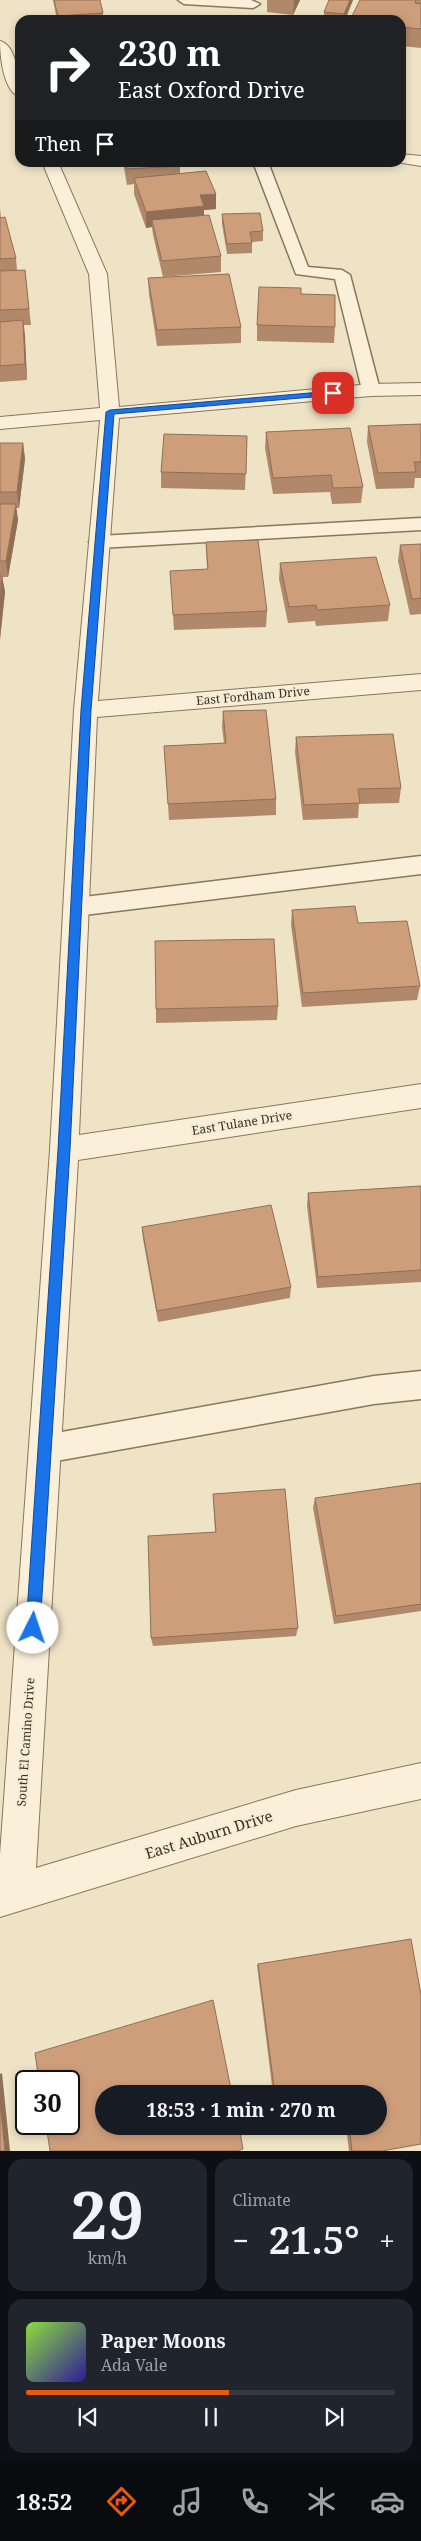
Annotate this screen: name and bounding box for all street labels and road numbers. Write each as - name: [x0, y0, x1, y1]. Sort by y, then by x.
- street label: East Fordham Drive: [195, 682, 310, 709]
- street label: East Tulane Drive: [191, 1106, 293, 1139]
- street label: South El Camino Drive: [13, 1677, 38, 1807]
- street label: East Auburn Drive: [142, 1805, 275, 1863]

